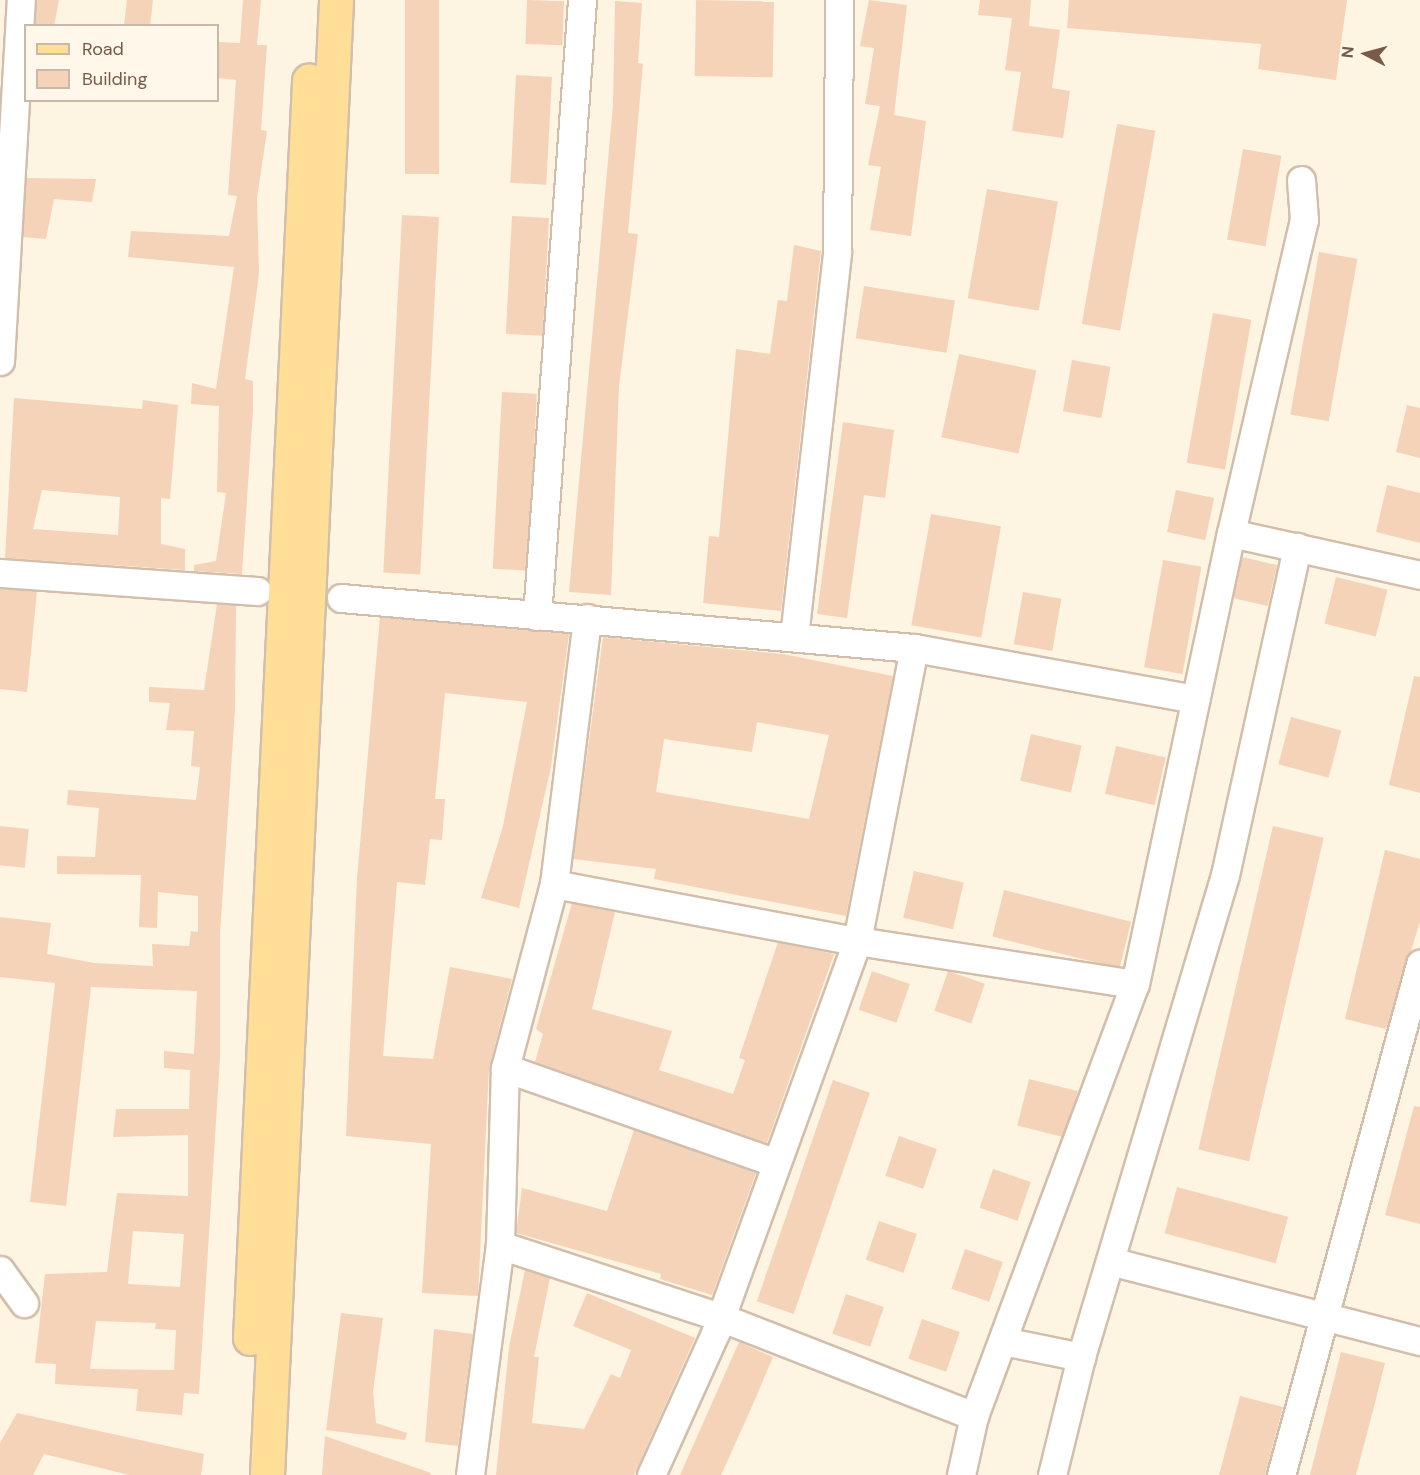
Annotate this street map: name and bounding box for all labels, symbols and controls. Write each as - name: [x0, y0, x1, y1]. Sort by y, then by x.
- legend: [24, 24, 219, 102]
- north arrow: [1336, 24, 1396, 84]
- text: Road: [82, 37, 124, 61]
- text: N: [1337, 45, 1359, 59]
- text: Building: [82, 67, 147, 91]

